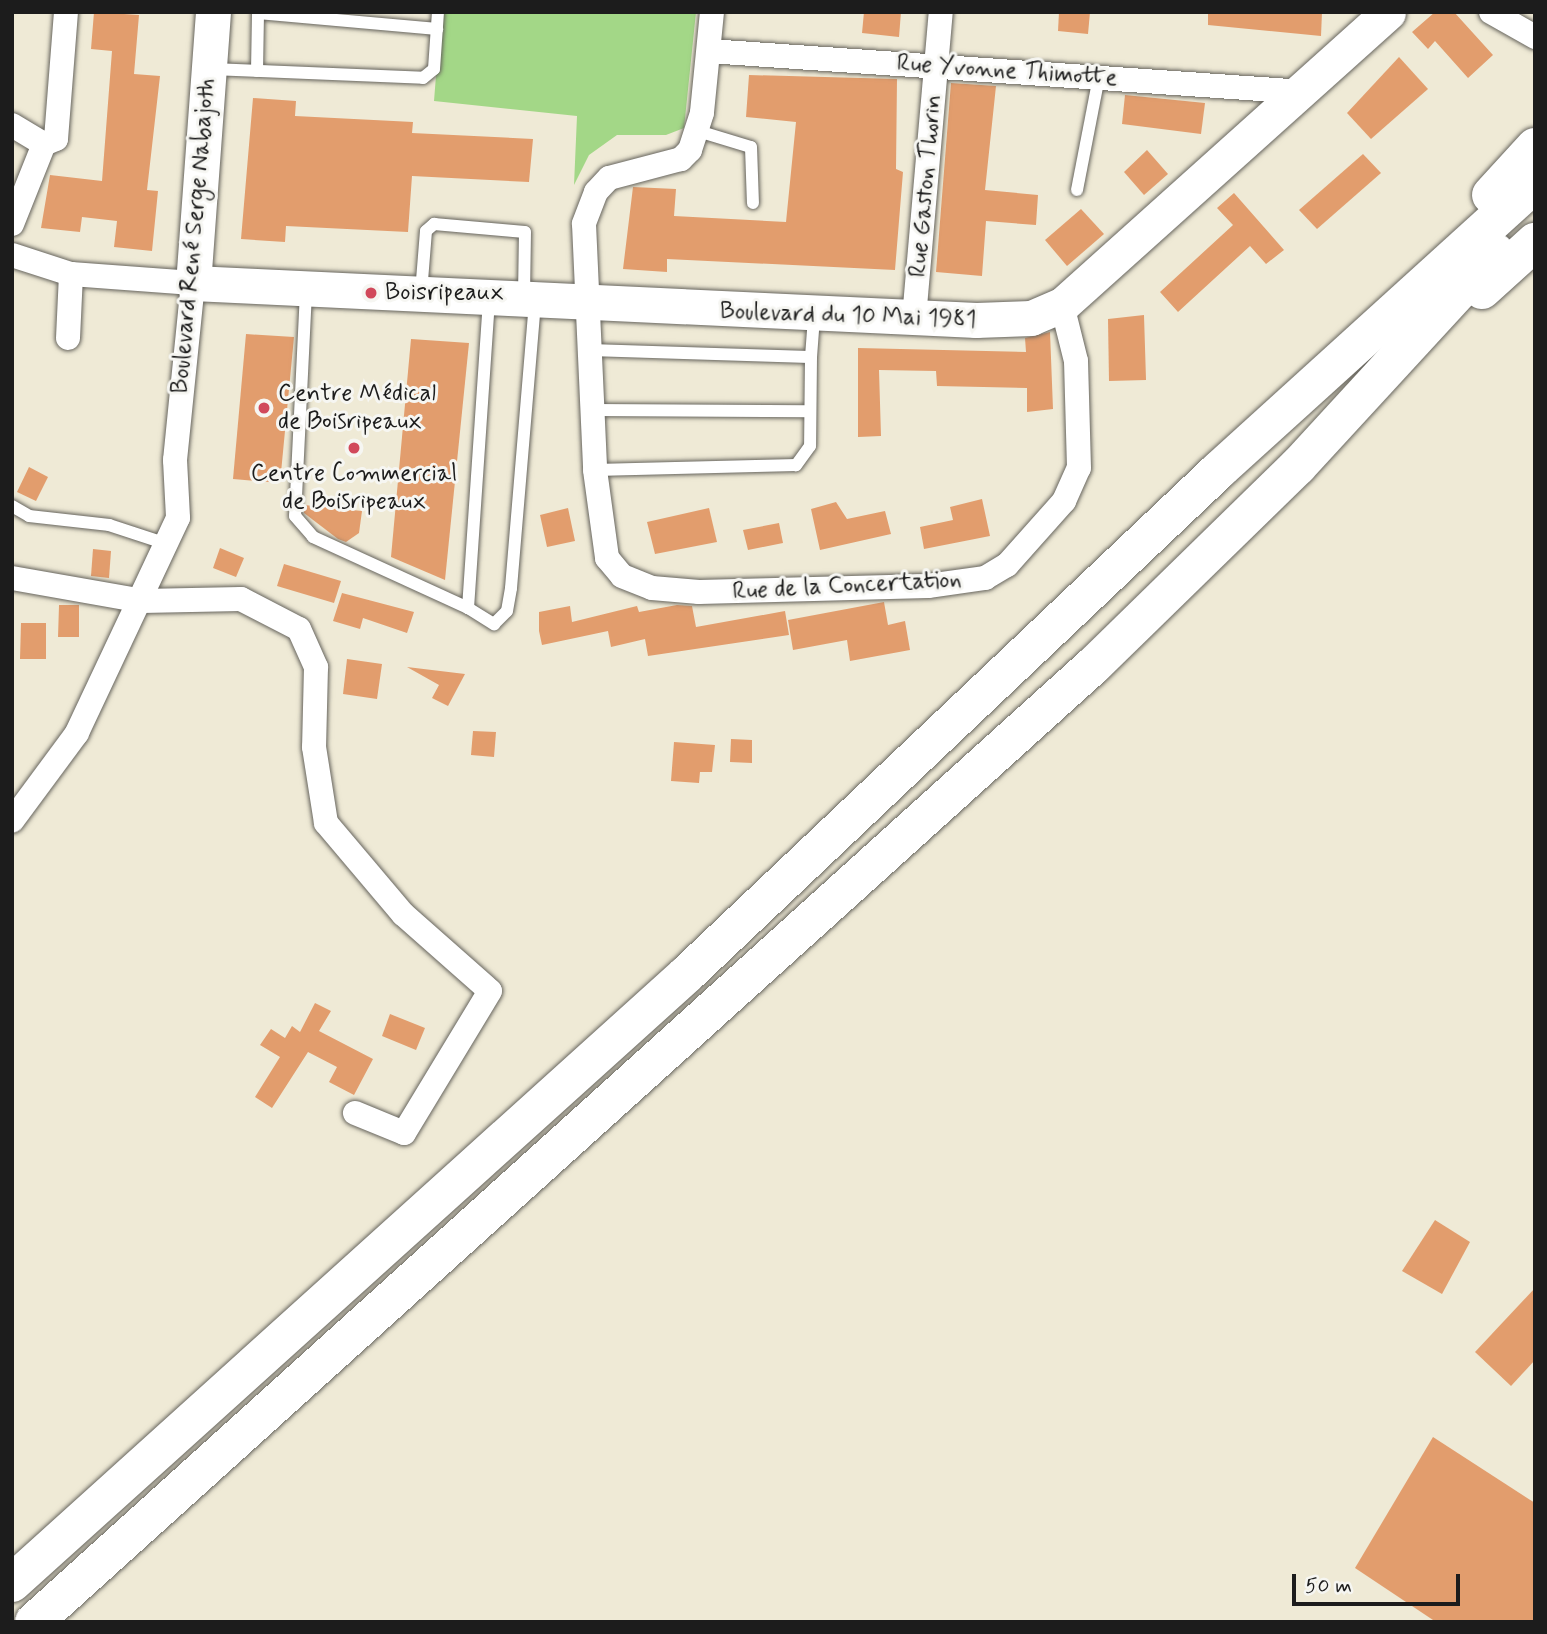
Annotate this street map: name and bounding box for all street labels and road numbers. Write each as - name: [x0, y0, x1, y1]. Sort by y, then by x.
- street label: Rue Yvonne Thimotte: [892, 49, 1122, 93]
- street label: Boulevard René Serge Nabajoth: [166, 79, 222, 393]
- street label: Rue Gaston Thorin: [904, 96, 948, 276]
- street label: Boulevard du 10 Mai 1981: [720, 297, 976, 335]
- street label: Rue de la Concertation: [733, 566, 961, 606]

